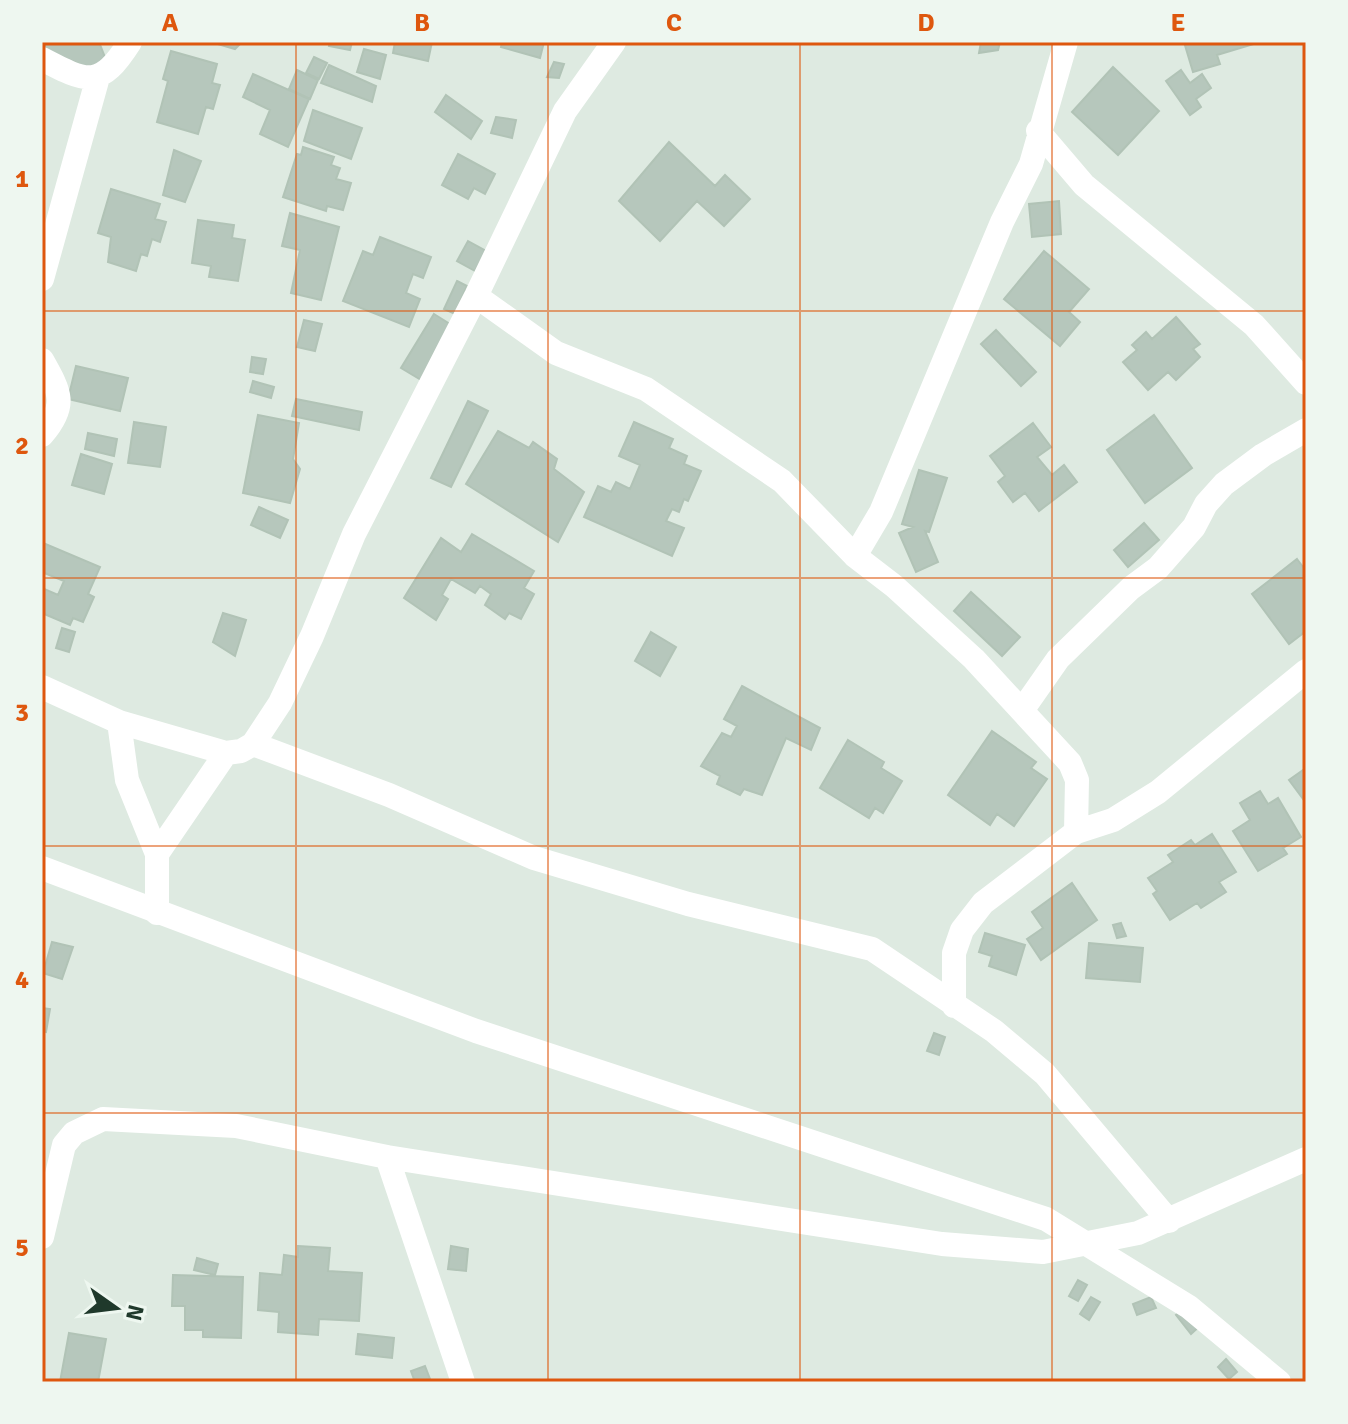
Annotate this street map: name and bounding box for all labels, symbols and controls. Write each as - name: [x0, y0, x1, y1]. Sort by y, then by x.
- text: A: [162, 7, 179, 39]
- text: B: [414, 7, 430, 39]
- text: C: [666, 7, 682, 39]
- text: D: [917, 7, 935, 39]
- text: E: [1171, 7, 1185, 39]
- text: 1: [15, 163, 29, 195]
- text: 2: [15, 430, 29, 462]
- text: 3: [15, 697, 29, 729]
- text: 4: [15, 964, 29, 996]
- text: 5: [15, 1232, 29, 1264]
- north arrow: [76, 1268, 156, 1348]
- text: N: [120, 1302, 150, 1323]

